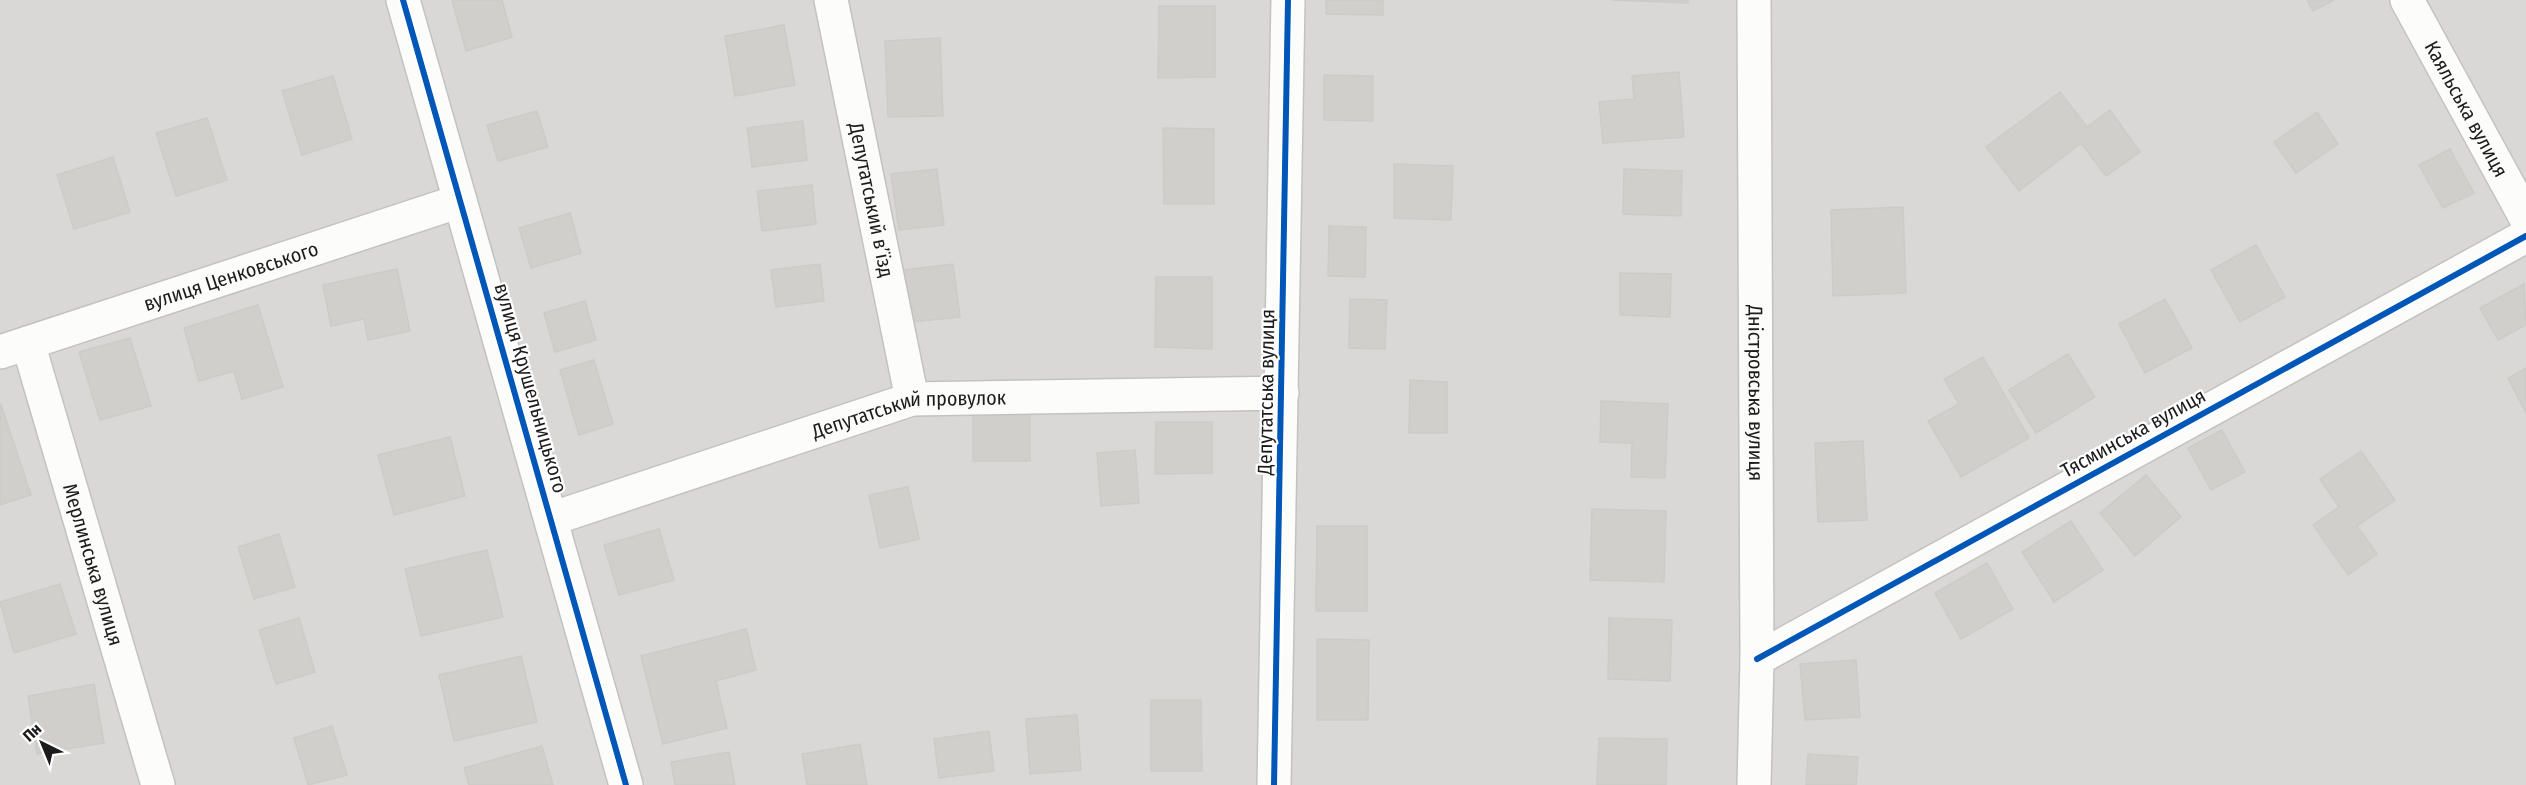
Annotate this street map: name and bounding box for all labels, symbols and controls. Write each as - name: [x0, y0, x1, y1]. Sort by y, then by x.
- street label: Каяльська вулиця: [2420, 37, 2513, 181]
- street label: Депутатський в’їзд: [844, 120, 899, 279]
- street label: вулиця Ценковського: [140, 236, 321, 316]
- street label: вулиця Крушельницького: [490, 280, 572, 496]
- street label: Дністровська вулиця: [1743, 304, 1768, 481]
- street label: Депутатська вулиця: [1253, 309, 1279, 476]
- street label: Тясминська вулиця: [2056, 383, 2210, 483]
- street label: Депутатський провулок: [808, 385, 1007, 444]
- street label: Мерлинська вулиця: [58, 481, 128, 648]
- north arrow: [12, 713, 72, 773]
- text: Пн: [19, 719, 45, 746]

